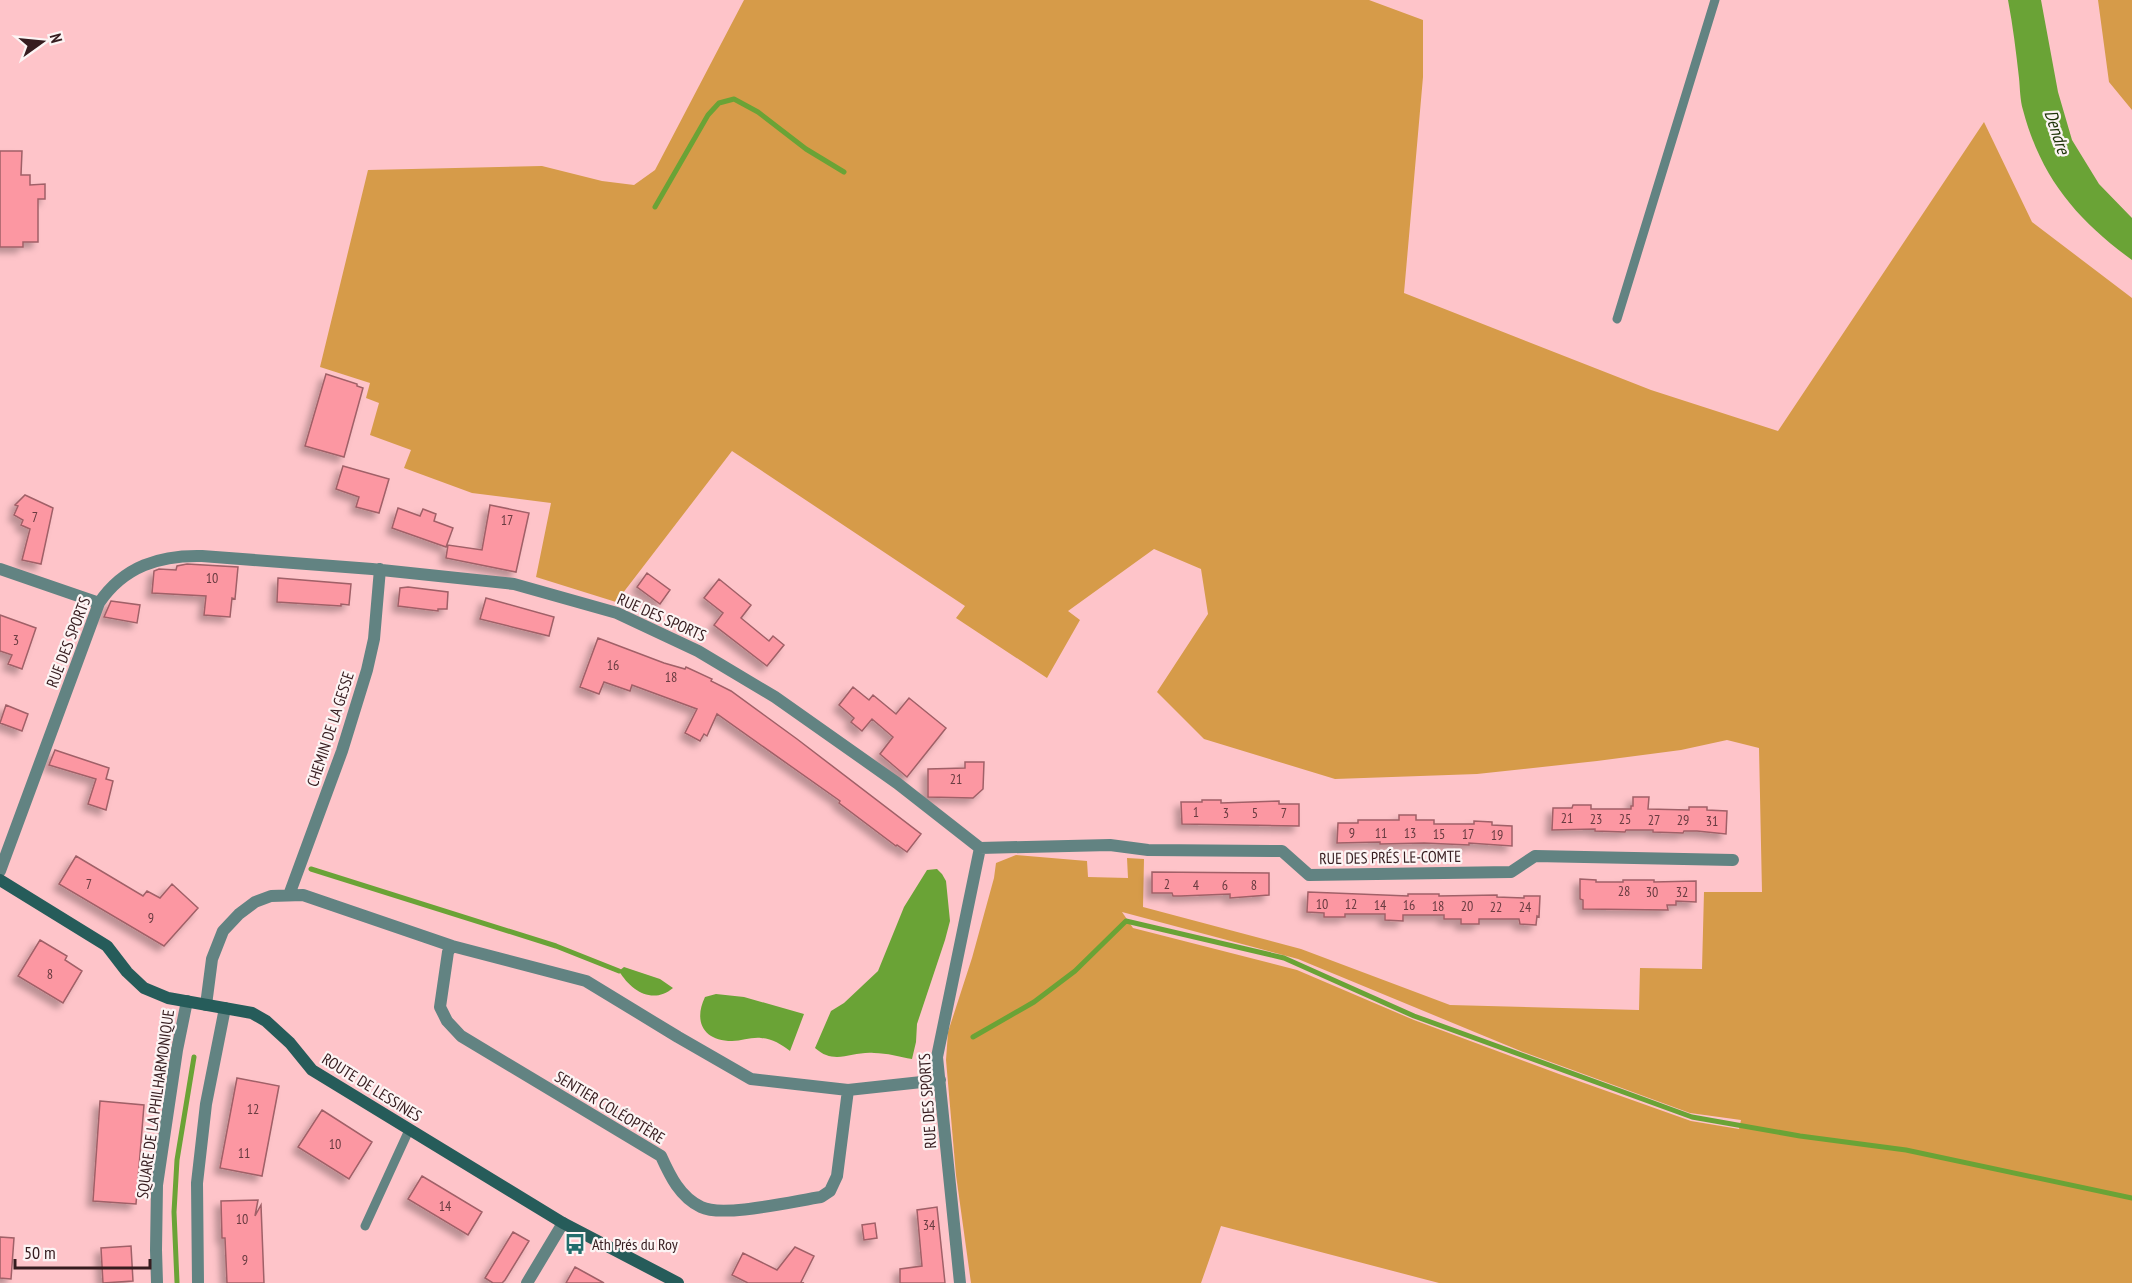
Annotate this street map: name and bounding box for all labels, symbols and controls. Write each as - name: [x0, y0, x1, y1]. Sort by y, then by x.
- north arrow: [12, 12, 72, 72]
- text: N: [46, 31, 67, 45]
- water label: Dendre: [2040, 107, 2076, 158]
- house number: 7: [32, 508, 38, 526]
- house number: 17: [501, 511, 513, 529]
- house number: 10: [206, 569, 218, 587]
- street label: RUE DES SPORTS: [614, 588, 710, 646]
- street label: RUE DES SPORTS: [42, 594, 94, 690]
- house number: 3: [13, 631, 19, 649]
- house number: 16: [607, 656, 619, 674]
- house number: 18: [665, 668, 677, 686]
- street label: CHEMIN DE LA GESSE: [302, 669, 358, 789]
- house number: 21: [950, 770, 962, 788]
- house number: 1: [1193, 803, 1199, 821]
- house number: 3: [1223, 804, 1229, 822]
- house number: 5: [1252, 804, 1258, 822]
- house number: 7: [1281, 804, 1287, 822]
- house number: 21: [1561, 809, 1573, 827]
- house number: 23: [1590, 810, 1602, 828]
- house number: 25: [1619, 810, 1631, 828]
- house number: 27: [1648, 811, 1660, 829]
- house number: 29: [1677, 811, 1689, 829]
- house number: 31: [1706, 812, 1718, 830]
- house number: 9: [1349, 824, 1355, 842]
- house number: 11: [1375, 824, 1387, 842]
- house number: 13: [1404, 824, 1416, 842]
- house number: 15: [1433, 825, 1445, 843]
- house number: 17: [1462, 825, 1474, 843]
- house number: 19: [1491, 826, 1503, 844]
- street label: RUE DES PRÉS LE-COMTE: [1319, 846, 1461, 868]
- house number: 7: [86, 875, 92, 893]
- house number: 2: [1164, 875, 1170, 893]
- house number: 4: [1193, 876, 1200, 894]
- house number: 6: [1222, 876, 1228, 894]
- house number: 8: [1251, 876, 1257, 894]
- house number: 28: [1618, 882, 1630, 900]
- house number: 30: [1646, 883, 1658, 901]
- house number: 32: [1676, 883, 1688, 901]
- house number: 10: [1316, 895, 1328, 913]
- house number: 12: [1345, 895, 1357, 913]
- house number: 14: [1374, 896, 1387, 914]
- house number: 16: [1403, 896, 1415, 914]
- house number: 18: [1432, 897, 1444, 915]
- house number: 20: [1461, 897, 1473, 915]
- house number: 22: [1490, 898, 1502, 916]
- house number: 24: [1519, 898, 1532, 916]
- house number: 9: [148, 909, 154, 927]
- house number: 8: [47, 965, 53, 983]
- street label: SQUARE DE LA PHILHARMONIQUE: [132, 1008, 178, 1200]
- street label: ROUTE DE LESSINES: [319, 1048, 426, 1126]
- street label: RUE DES SPORTS: [914, 1053, 940, 1149]
- street label: SENTIER COLÉOPTÈRE: [551, 1066, 669, 1148]
- house number: 12: [247, 1100, 259, 1118]
- house number: 10: [329, 1135, 341, 1153]
- house number: 11: [238, 1144, 250, 1162]
- house number: 14: [439, 1197, 452, 1215]
- house number: 10: [236, 1210, 248, 1228]
- house number: 34: [923, 1216, 936, 1234]
- scale bar: [15, 1232, 150, 1270]
- bus stop icon: Ath Prés du Roy: [563, 1232, 587, 1256]
- place label: Ath Prés du Roy: [592, 1234, 678, 1254]
- text: 50 m: [24, 1241, 56, 1264]
- house number: 9: [242, 1251, 248, 1269]

